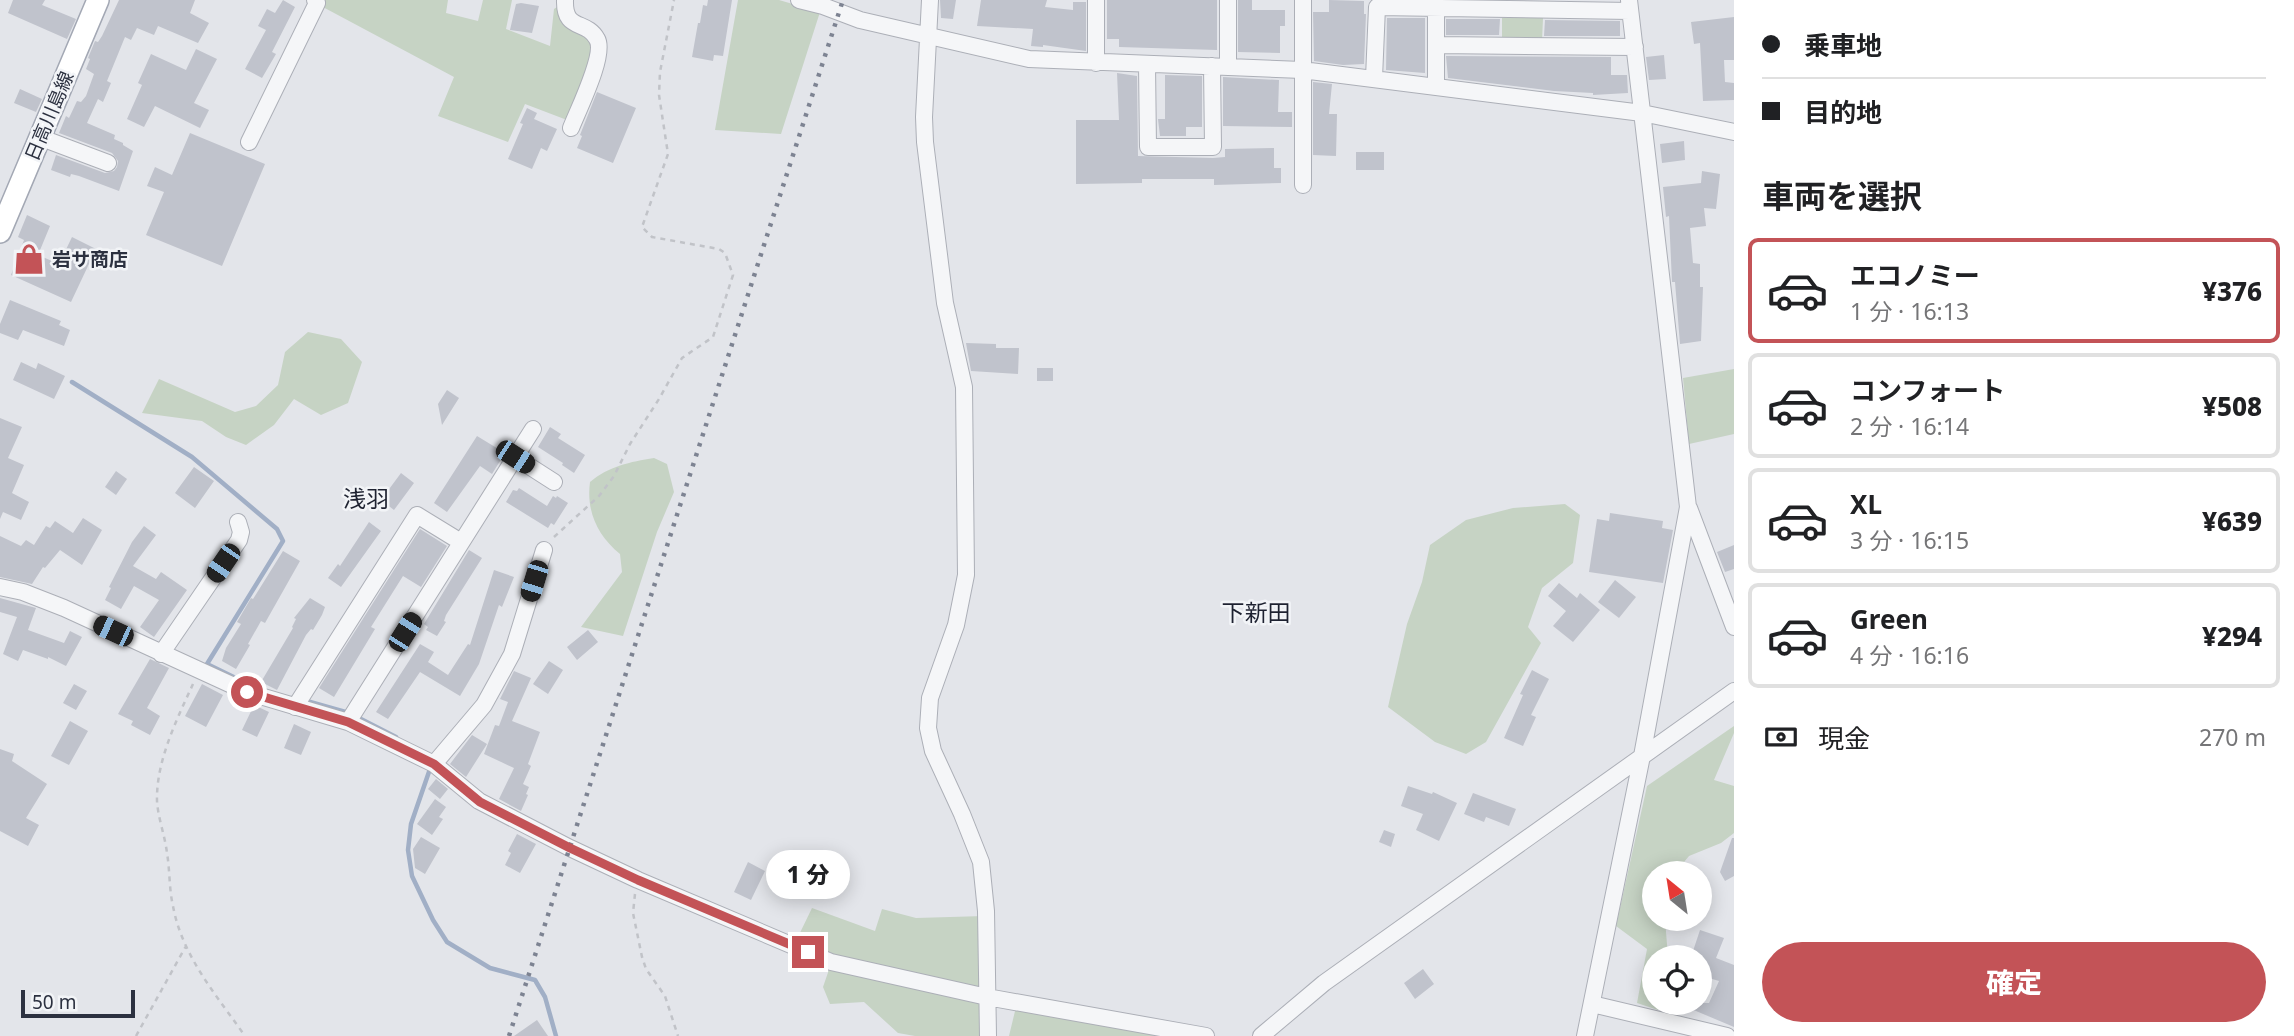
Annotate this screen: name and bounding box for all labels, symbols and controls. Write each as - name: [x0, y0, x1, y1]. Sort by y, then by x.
- text: 乗車地: [1804, 27, 1882, 63]
- street label: 日高川島線: [18, 67, 80, 165]
- text: 目的地: [1804, 94, 1882, 130]
- text: 車両を選択: [1762, 174, 1922, 217]
- shop icon: 岩サ商店: [12, 242, 46, 276]
- place label: 岩サ商店: [52, 246, 128, 272]
- text: エコノミー: [1850, 257, 1980, 293]
- icon: car: [1766, 259, 1829, 322]
- text: ¥376: [2202, 273, 2262, 309]
- text: 1 分 · 16:13: [1850, 295, 1969, 327]
- text: コンフォート: [1850, 372, 2005, 408]
- icon: car: [1766, 374, 1829, 437]
- text: ¥508: [2202, 388, 2262, 424]
- text: 2 分 · 16:14: [1850, 410, 1969, 442]
- car: [492, 437, 539, 477]
- district label: 浅羽: [343, 482, 389, 514]
- text: XL: [1850, 486, 1882, 522]
- icon: car: [1766, 489, 1829, 552]
- text: ¥639: [2202, 503, 2262, 539]
- text: 3 分 · 16:15: [1850, 524, 1969, 556]
- car: [203, 540, 244, 586]
- car: [518, 558, 551, 604]
- district label: 下新田: [1222, 596, 1291, 628]
- text: Green: [1850, 601, 1928, 637]
- icon: car: [1766, 604, 1829, 667]
- car: [385, 609, 426, 655]
- car: [90, 613, 137, 649]
- text: ¥294: [2202, 618, 2262, 654]
- text: 4 分 · 16:16: [1850, 639, 1969, 671]
- route start: [231, 676, 263, 708]
- icon: cash: [1762, 718, 1800, 756]
- text: 現金: [1818, 720, 1870, 756]
- text: 270 m: [2199, 721, 2266, 753]
- callout: 1 分: [766, 850, 850, 900]
- text: 1 分: [787, 858, 829, 890]
- north arrow: [1642, 861, 1712, 931]
- map controls: [1642, 861, 1712, 1015]
- route end: [792, 936, 824, 968]
- button: 確定: [1762, 942, 2266, 1022]
- button: locate: [1642, 945, 1712, 1015]
- scale bar: [21, 987, 135, 1019]
- text: 50 m: [32, 989, 76, 1015]

